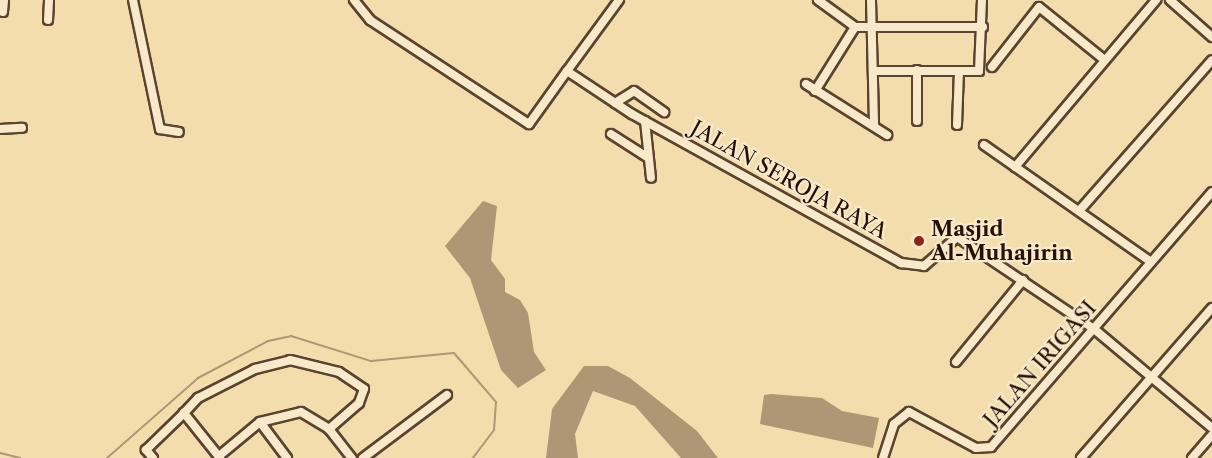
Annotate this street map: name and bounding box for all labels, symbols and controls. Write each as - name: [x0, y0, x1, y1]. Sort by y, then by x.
- street label: JALAN SEROJA RAYA: [686, 115, 892, 245]
- place label: Masjid Al-Muhajirin: [931, 216, 1073, 266]
- marker: Masjid Al-Muhajirin: [912, 234, 926, 248]
- street label: JALAN IRIGASI: [978, 296, 1102, 432]

